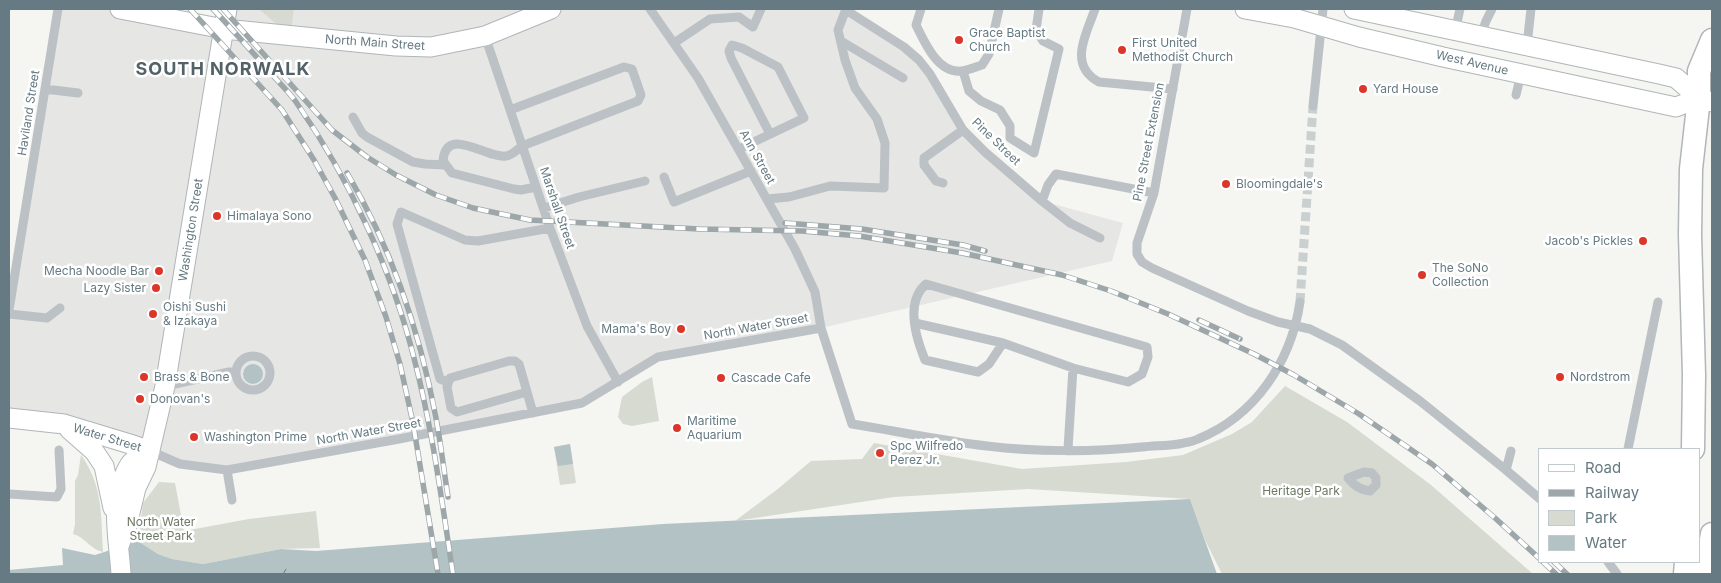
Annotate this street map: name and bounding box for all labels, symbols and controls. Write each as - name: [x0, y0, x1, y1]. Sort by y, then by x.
- place label: Grace Baptist Church: [969, 26, 1045, 54]
- street label: North Main Street: [325, 32, 425, 54]
- marker: Grace Baptist Church: [953, 34, 965, 46]
- place label: First United Methodist Church: [1132, 36, 1233, 64]
- marker: First United Methodist Church: [1116, 44, 1128, 56]
- street label: West Avenue: [1434, 48, 1510, 78]
- district label: SOUTH NORWALK: [134, 59, 312, 81]
- street label: Haviland Street: [15, 69, 43, 157]
- street label: Pine Street Extension: [1130, 81, 1168, 203]
- place label: Yard House: [1373, 82, 1439, 96]
- marker: Yard House: [1357, 83, 1369, 95]
- street label: Pine Street: [969, 115, 1023, 169]
- street label: Ann Street: [736, 127, 778, 187]
- street label: Marshall Street: [536, 165, 578, 251]
- street label: Washington Street: [176, 177, 206, 283]
- place label: Bloomingdale's: [1236, 177, 1323, 191]
- marker: Bloomingdale's: [1220, 178, 1232, 190]
- place label: Himalaya Sono: [227, 209, 312, 223]
- marker: Himalaya Sono: [211, 210, 223, 222]
- place label: Jacob's Pickles: [1545, 234, 1633, 248]
- marker: Jacob's Pickles: [1637, 235, 1649, 247]
- place label: The SoNo Collection: [1432, 261, 1489, 289]
- place label: Mecha Noodle Bar: [44, 264, 149, 278]
- marker: Mecha Noodle Bar: [153, 265, 165, 277]
- marker: The SoNo Collection: [1416, 269, 1428, 281]
- place label: Lazy Sister: [83, 281, 146, 295]
- marker: Lazy Sister: [150, 282, 162, 294]
- place label: Oishi Sushi & Izakaya: [163, 300, 226, 328]
- marker: Oishi Sushi & Izakaya: [147, 308, 159, 320]
- street label: North Water Street: [703, 311, 809, 343]
- place label: Mama's Boy: [601, 322, 671, 336]
- marker: Mama's Boy: [675, 323, 687, 335]
- place label: Brass & Bone: [154, 370, 229, 384]
- place label: Nordstrom: [1570, 370, 1630, 384]
- marker: Brass & Bone: [138, 371, 150, 383]
- place label: Cascade Cafe: [731, 371, 811, 385]
- marker: Nordstrom: [1554, 371, 1566, 383]
- marker: Cascade Cafe: [715, 372, 727, 384]
- place label: Donovan's: [150, 392, 210, 406]
- marker: Donovan's: [134, 393, 146, 405]
- place label: Maritime Aquarium: [687, 414, 742, 442]
- street label: North Water Street: [316, 416, 422, 448]
- street label: Water Street: [71, 421, 143, 455]
- marker: Maritime Aquarium: [671, 422, 683, 434]
- place label: Washington Prime: [204, 430, 307, 444]
- marker: Washington Prime: [188, 431, 200, 443]
- place label: Spc Wilfredo Perez Jr.: [890, 439, 963, 467]
- marker: Spc Wilfredo Perez Jr.: [874, 447, 886, 459]
- legend: [1538, 448, 1701, 563]
- text: Road: [1585, 458, 1621, 477]
- text: Railway: [1585, 483, 1639, 502]
- park label: Heritage Park: [1262, 484, 1340, 498]
- text: Park: [1585, 508, 1617, 527]
- park label: North Water Street Park: [127, 515, 195, 543]
- text: Water: [1585, 533, 1627, 552]

